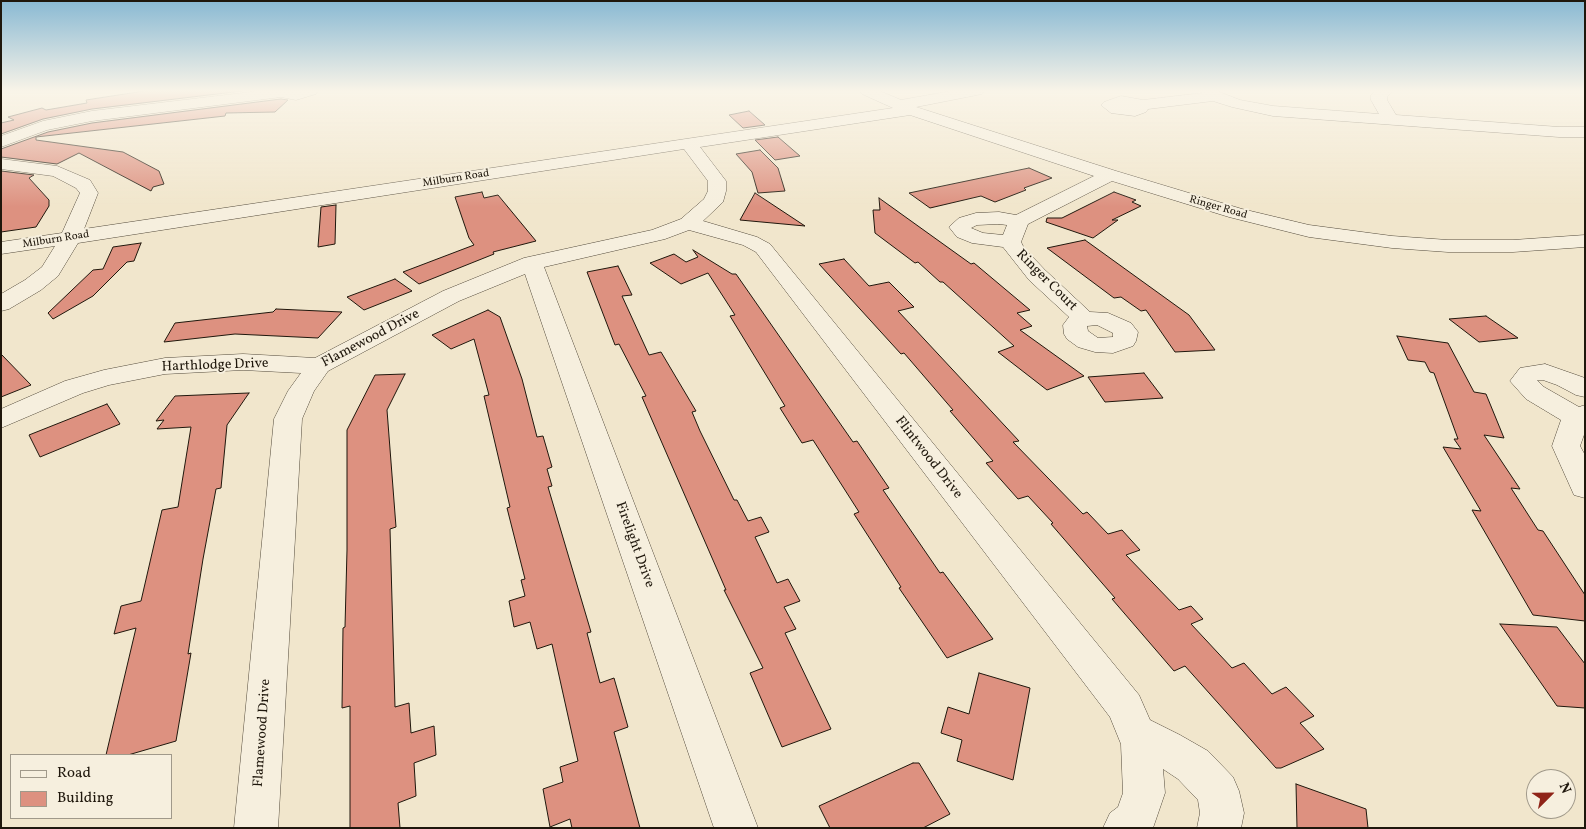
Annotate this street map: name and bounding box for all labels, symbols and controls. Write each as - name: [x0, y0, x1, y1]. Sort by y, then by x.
- street label: Milburn Road: [422, 167, 490, 191]
- street label: Ringer Road: [1187, 193, 1249, 223]
- street label: Milburn Road: [22, 228, 90, 252]
- street label: Ringer Court: [1012, 247, 1080, 315]
- street label: Flamewood Drive: [319, 306, 423, 372]
- street label: Harthlodge Drive: [161, 356, 269, 376]
- street label: Flintwood Drive: [891, 413, 965, 503]
- street label: Firelight Drive: [611, 500, 657, 590]
- street label: Flamewood Drive: [251, 678, 275, 788]
- legend: [10, 754, 172, 819]
- text: Road: [57, 763, 91, 784]
- north arrow: [1526, 769, 1576, 819]
- text: N: [1554, 780, 1575, 797]
- text: Building: [57, 788, 113, 809]

